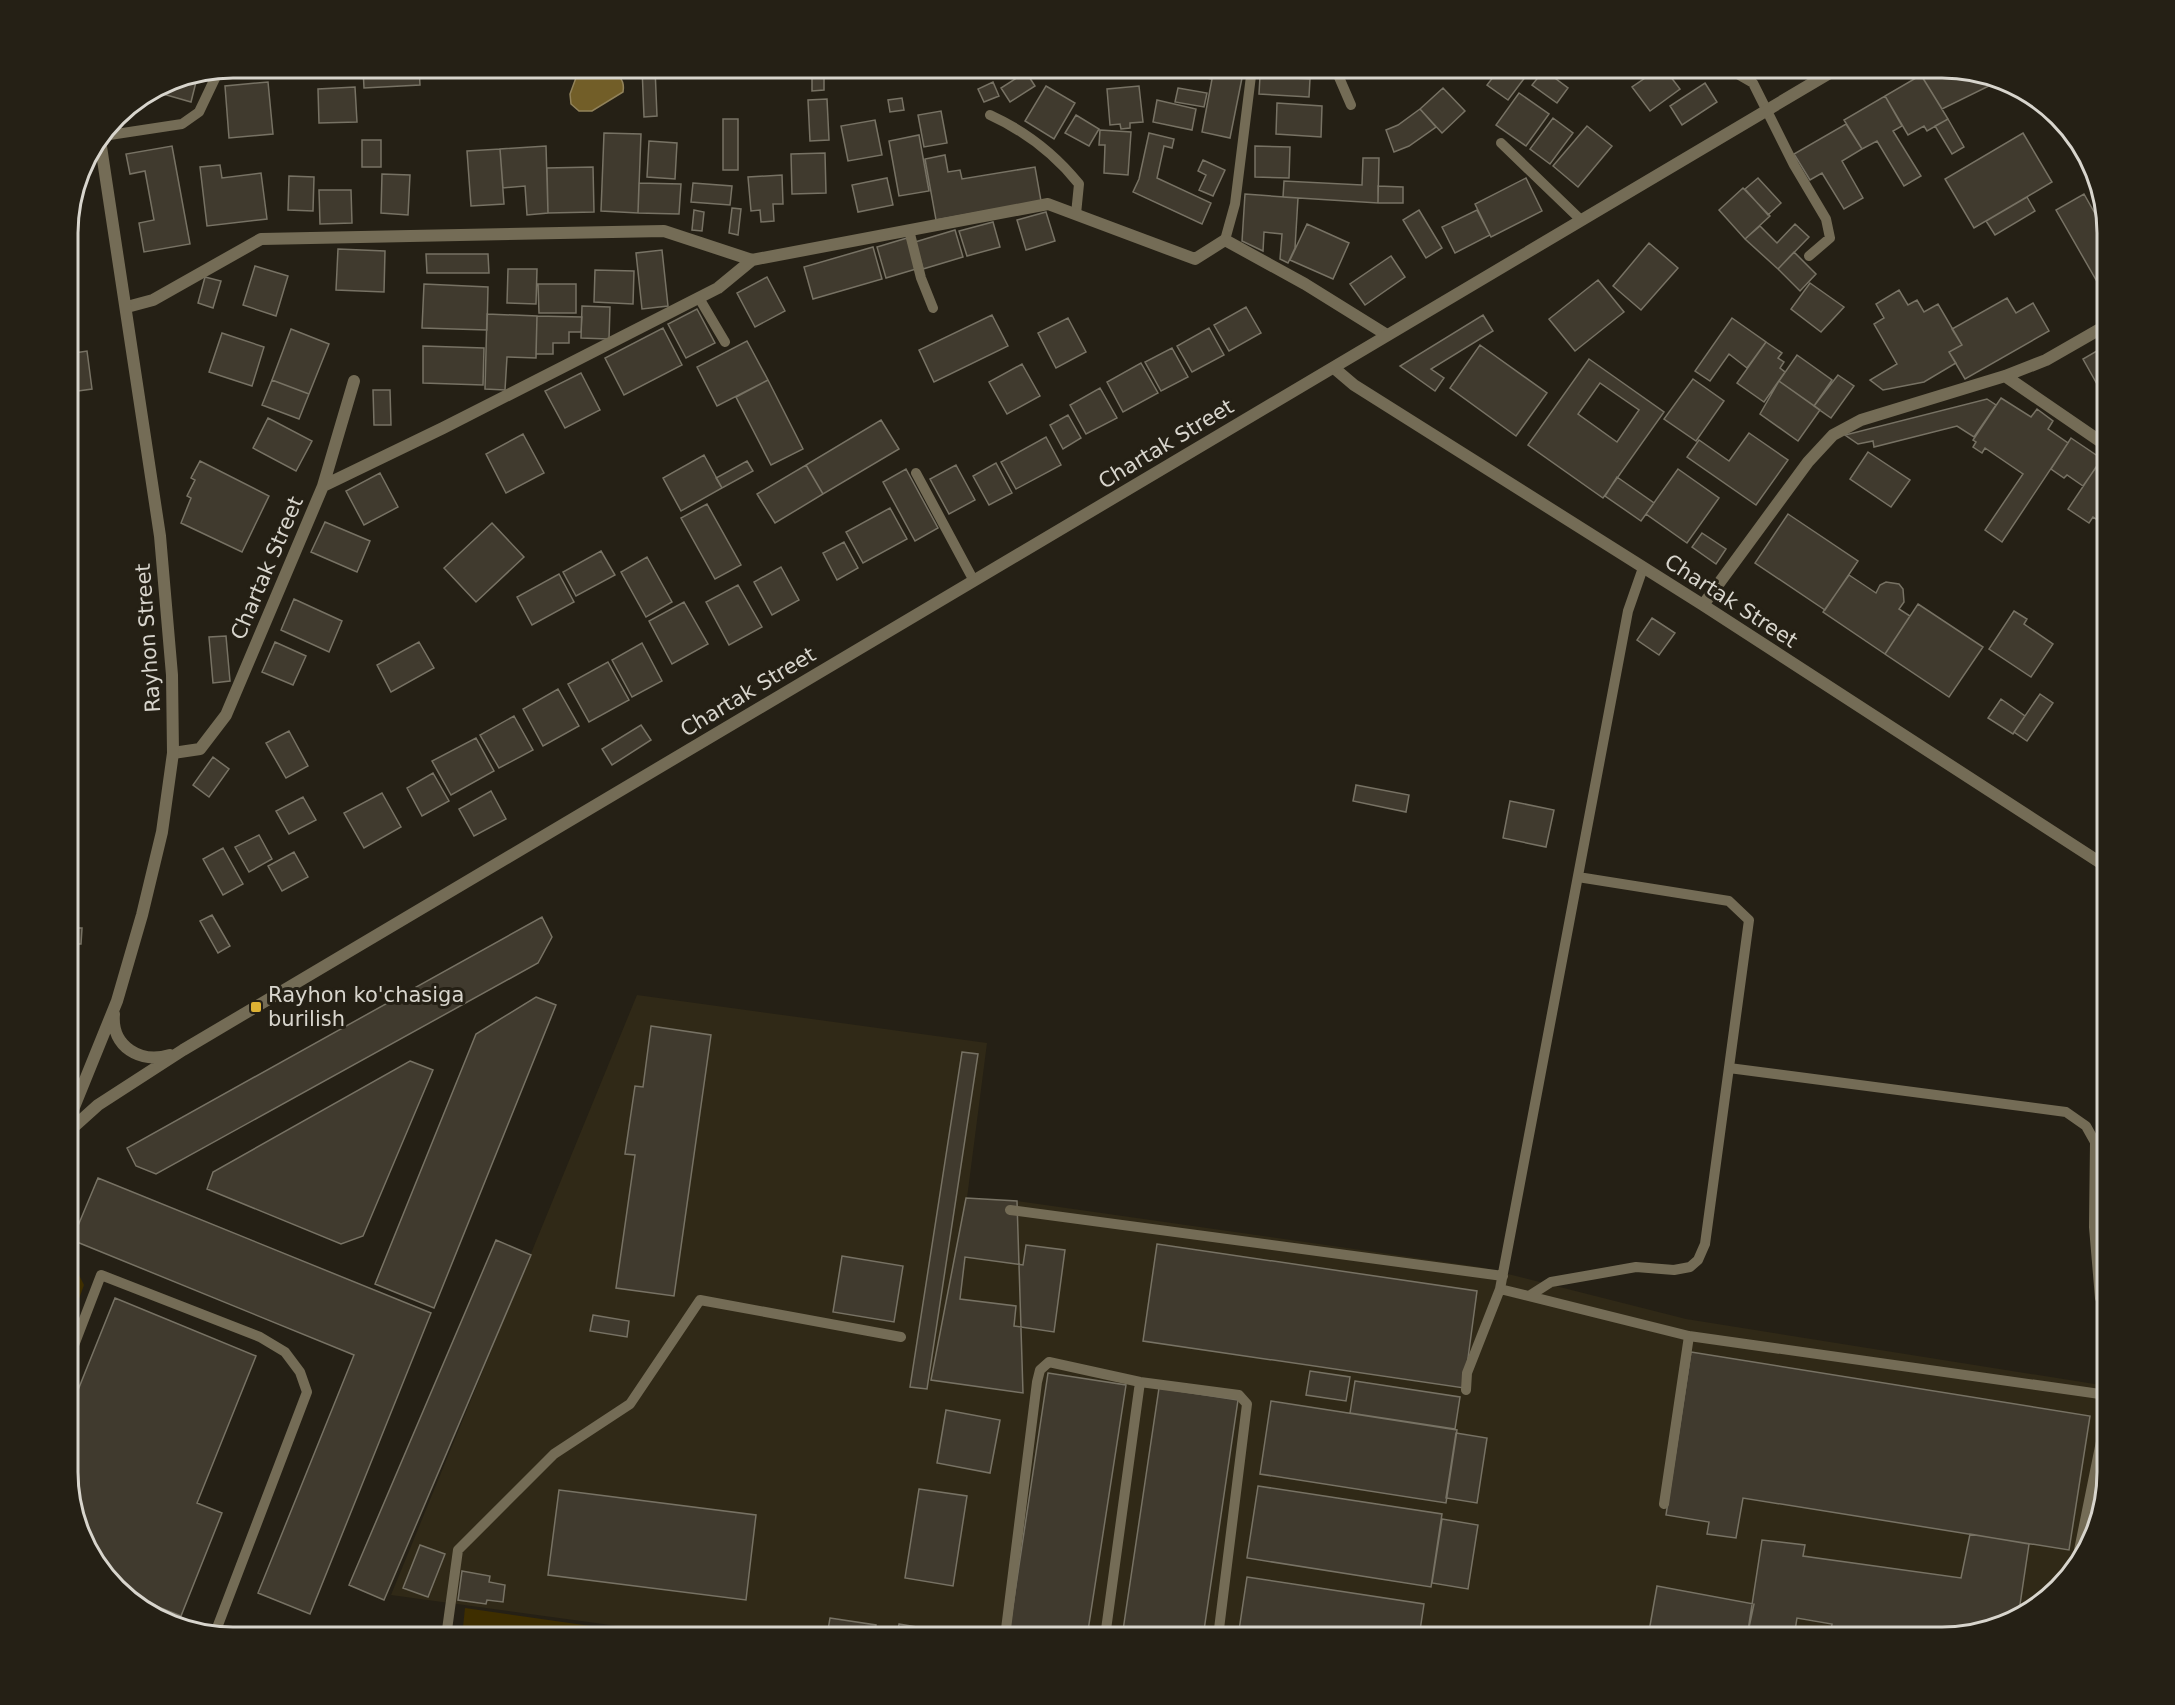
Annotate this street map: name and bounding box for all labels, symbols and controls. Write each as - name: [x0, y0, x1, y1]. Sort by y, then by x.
- street label: Chartak Street: [1094, 394, 1238, 494]
- street label: Chartak Street: [226, 493, 308, 643]
- street label: Chartak Street: [1660, 549, 1802, 653]
- street label: Rayhon Street: [131, 563, 165, 713]
- street label: Chartak Street: [676, 642, 820, 742]
- place label: Rayhon ko'chasiga burilish: [268, 983, 464, 1031]
- marker: Rayhon ko'chasiga burilish: [249, 1000, 263, 1014]

